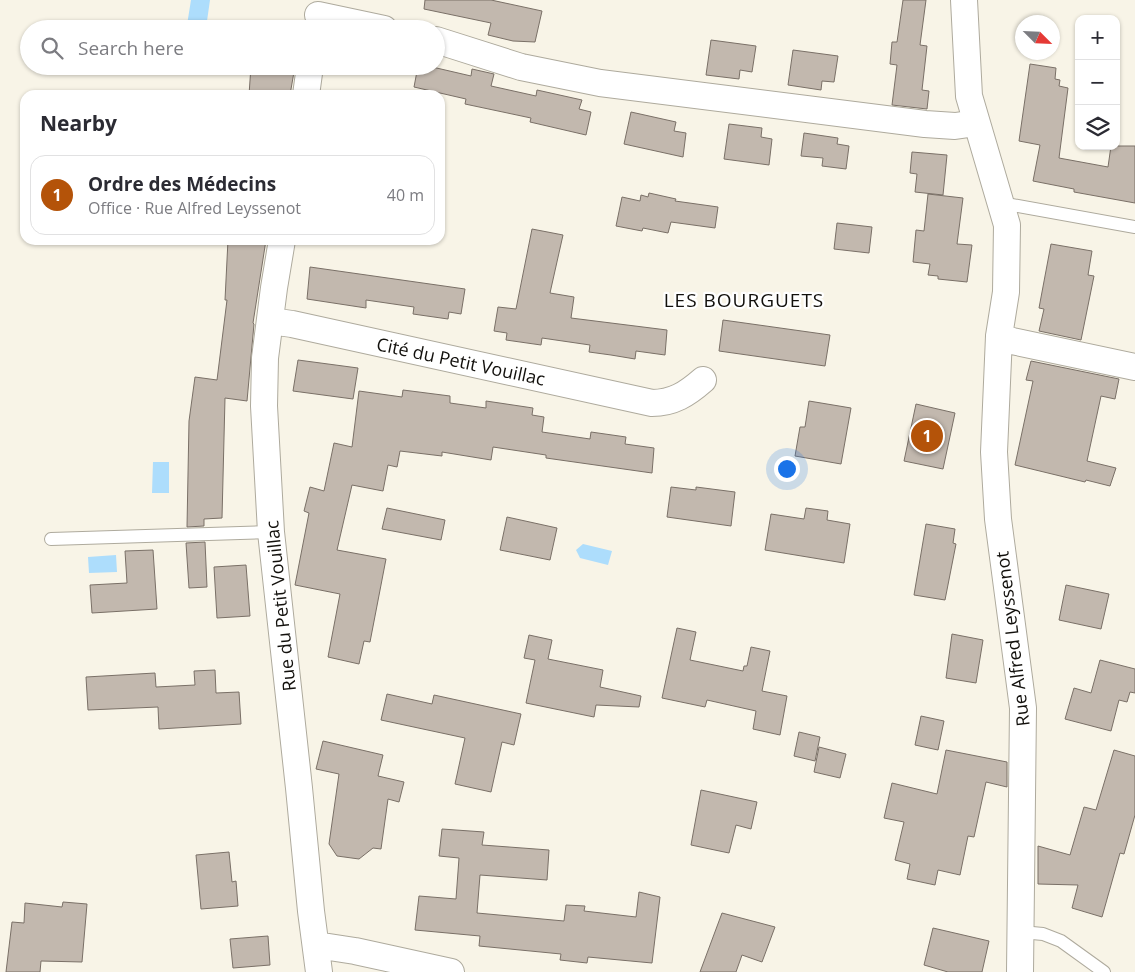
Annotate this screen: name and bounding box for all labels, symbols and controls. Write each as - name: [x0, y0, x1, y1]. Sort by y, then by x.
- north arrow: [1015, 15, 1060, 60]
- map controls: [1075, 15, 1120, 150]
- button: +: [1075, 15, 1120, 60]
- search box: [20, 20, 445, 75]
- icon: search: [38, 34, 66, 62]
- text: Search here: [78, 35, 184, 61]
- button: −: [1075, 60, 1120, 105]
- button: layers: [1075, 105, 1120, 150]
- text: Nearby: [40, 109, 117, 137]
- text: Ordre des Médecins: [88, 171, 276, 197]
- text: 1: [52, 184, 62, 206]
- text: 40 m: [387, 184, 424, 206]
- text: Office · Rue Alfred Leyssenot: [88, 197, 301, 219]
- district label: LES BOURGUETS: [664, 287, 824, 313]
- street label: Cité du Petit Vouillac: [375, 331, 548, 391]
- pin: 1: [911, 417, 943, 455]
- your location: [774, 456, 800, 482]
- street label: Rue du Petit Vouillac: [259, 519, 301, 693]
- street label: Rue Alfred Leyssenot: [989, 550, 1035, 728]

